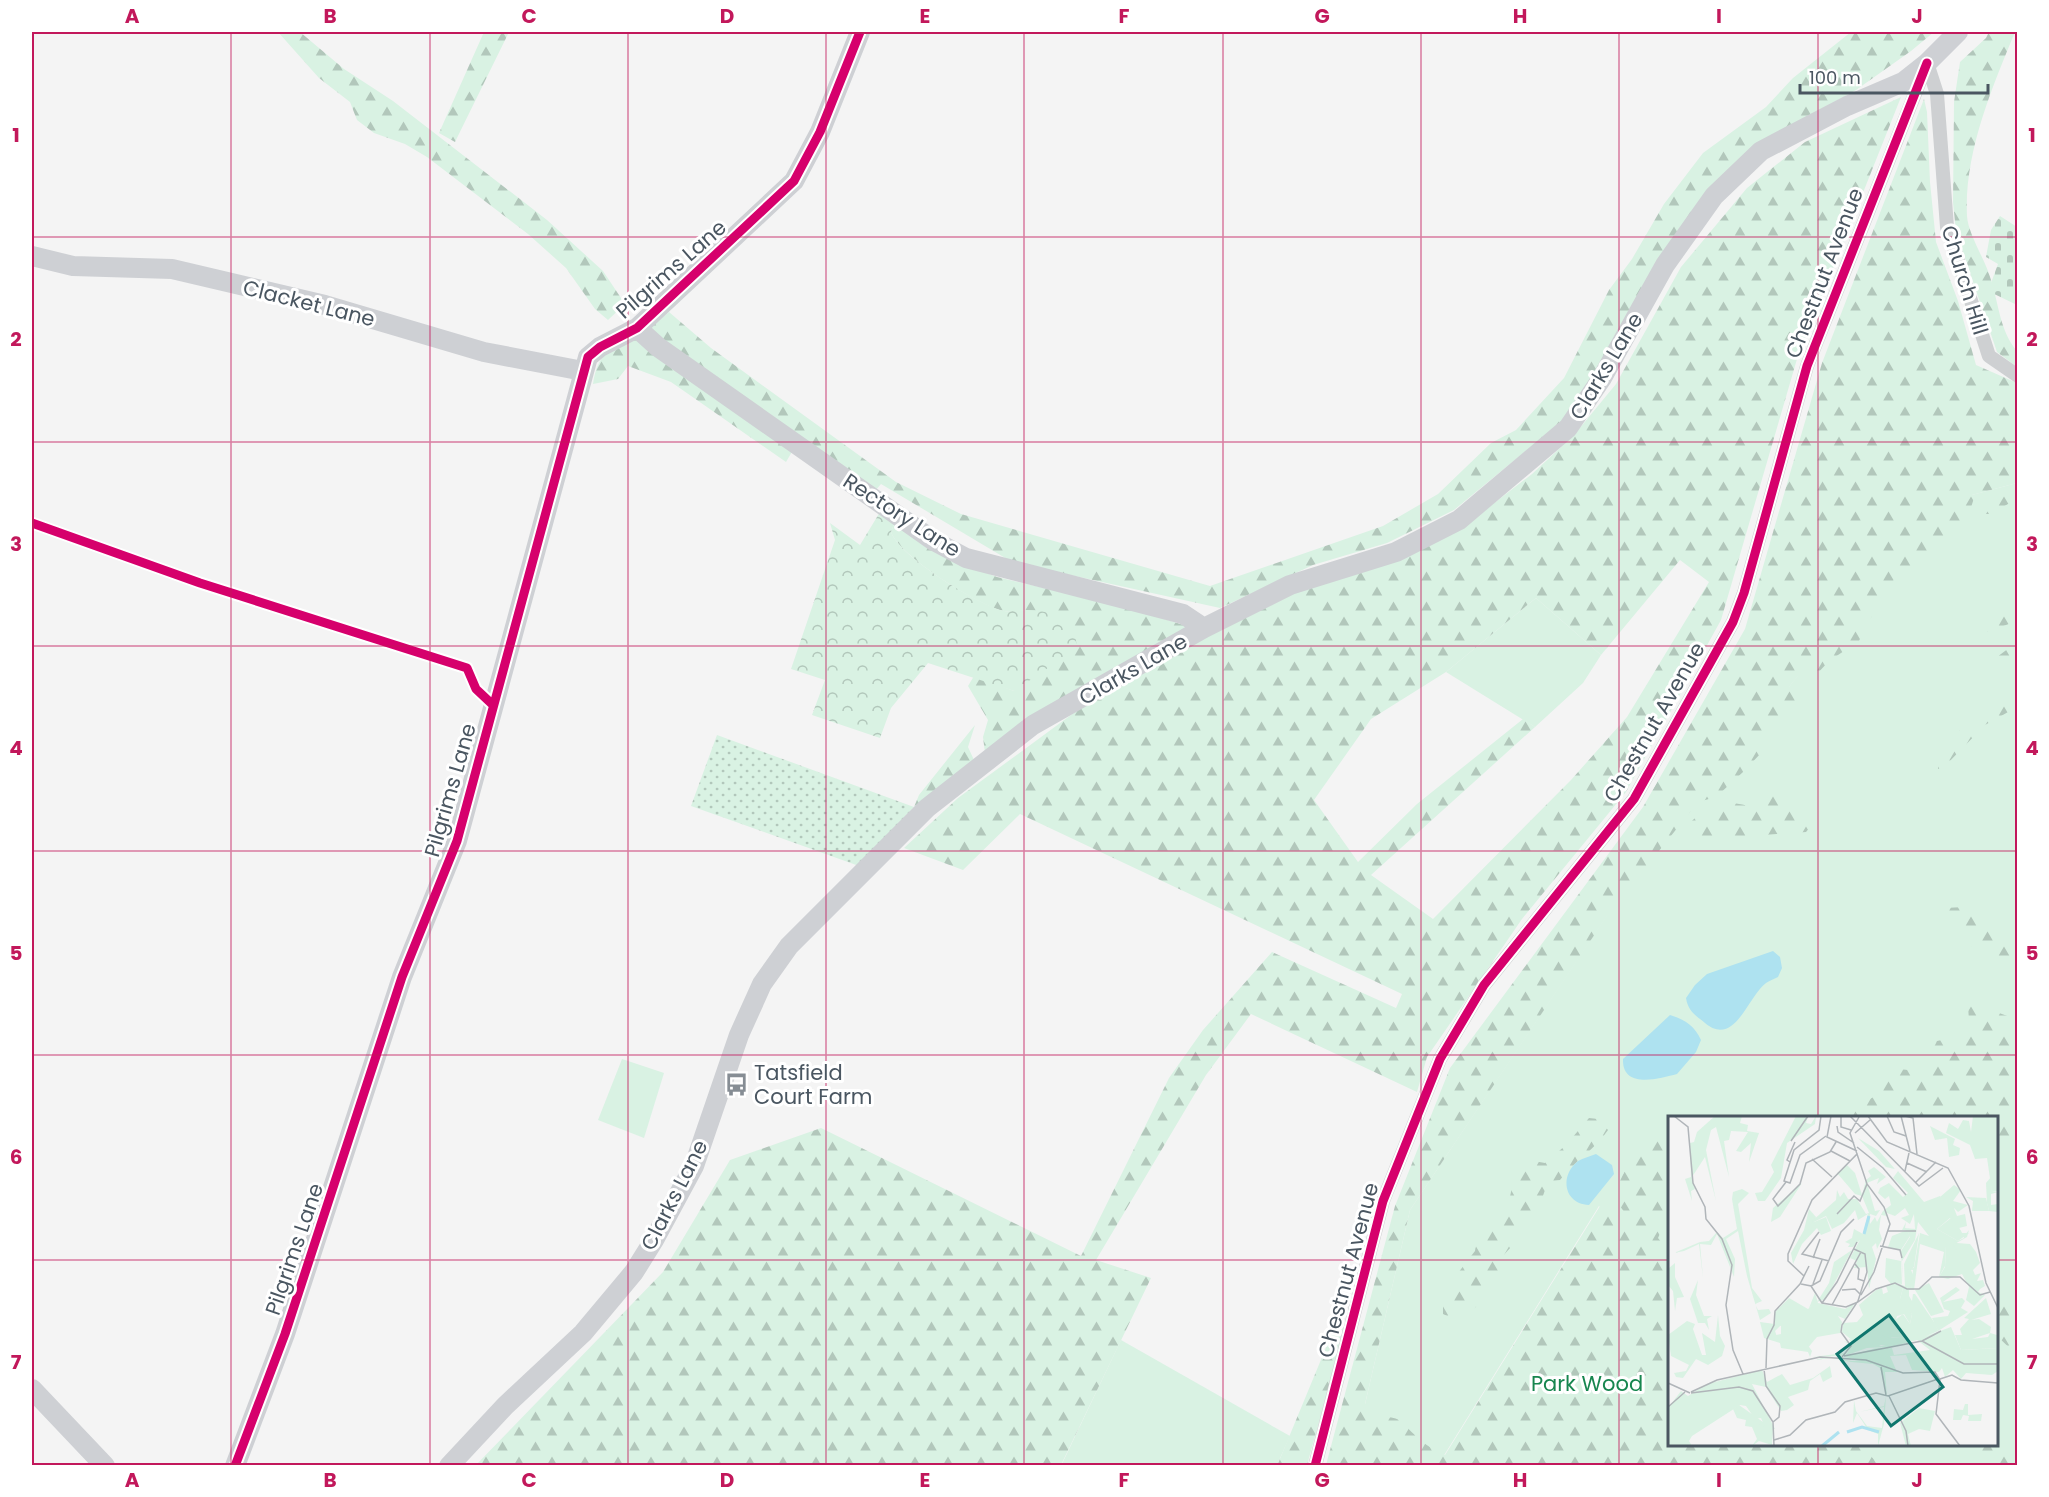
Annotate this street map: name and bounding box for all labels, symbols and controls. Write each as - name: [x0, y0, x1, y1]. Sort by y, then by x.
- text: A: [125, 2, 140, 30]
- text: B: [323, 2, 337, 30]
- text: C: [521, 2, 537, 30]
- text: D: [720, 2, 734, 30]
- text: E: [920, 2, 930, 30]
- text: F: [1119, 2, 1130, 30]
- text: G: [1314, 2, 1330, 30]
- text: H: [1513, 2, 1527, 30]
- text: I: [1716, 2, 1722, 30]
- text: J: [1911, 2, 1923, 30]
- scale bar: [1800, 57, 1988, 95]
- text: 100 m: [1809, 65, 1861, 90]
- text: 1: [12, 121, 20, 149]
- text: 1: [2028, 121, 2036, 149]
- street label: Chestnut Avenue: [1778, 184, 1870, 362]
- street label: Pilgrims Lane: [610, 213, 732, 325]
- street label: Church Hill: [1935, 222, 1995, 338]
- street label: Clacket Lane: [240, 273, 378, 333]
- street label: Clarks Lane: [1563, 307, 1649, 425]
- text: 2: [10, 325, 22, 353]
- text: 2: [2026, 325, 2038, 353]
- street label: Rectory Lane: [838, 466, 966, 564]
- text: 3: [10, 530, 22, 558]
- text: 3: [2026, 530, 2038, 558]
- street label: Clarks Lane: [1074, 626, 1192, 712]
- street label: Chestnut Avenue: [1596, 637, 1712, 807]
- street label: Pilgrims Lane: [417, 720, 483, 860]
- text: 4: [9, 734, 23, 762]
- text: 4: [2025, 734, 2039, 762]
- text: 5: [10, 939, 23, 967]
- text: 5: [2026, 939, 2039, 967]
- place label: Tatsfield Court Farm: [754, 1058, 872, 1111]
- bus stop icon: Tatsfield Court Farm: [723, 1071, 749, 1097]
- inset map: [1668, 1116, 1998, 1446]
- street label: Clarks Lane: [634, 1135, 714, 1255]
- text: 6: [10, 1143, 22, 1171]
- text: 6: [2026, 1143, 2038, 1171]
- street label: Pilgrims Lane: [258, 1179, 330, 1319]
- street label: Chestnut Avenue: [1311, 1179, 1385, 1361]
- text: 7: [11, 1348, 22, 1376]
- text: 7: [2027, 1348, 2038, 1376]
- park label: Park Wood: [1531, 1369, 1643, 1398]
- text: A: [125, 1466, 140, 1494]
- text: B: [323, 1466, 337, 1494]
- text: C: [521, 1466, 537, 1494]
- text: D: [720, 1466, 734, 1494]
- text: E: [920, 1466, 930, 1494]
- text: F: [1119, 1466, 1130, 1494]
- text: G: [1314, 1466, 1330, 1494]
- text: H: [1513, 1466, 1527, 1494]
- text: I: [1716, 1466, 1722, 1494]
- text: J: [1911, 1466, 1923, 1494]

